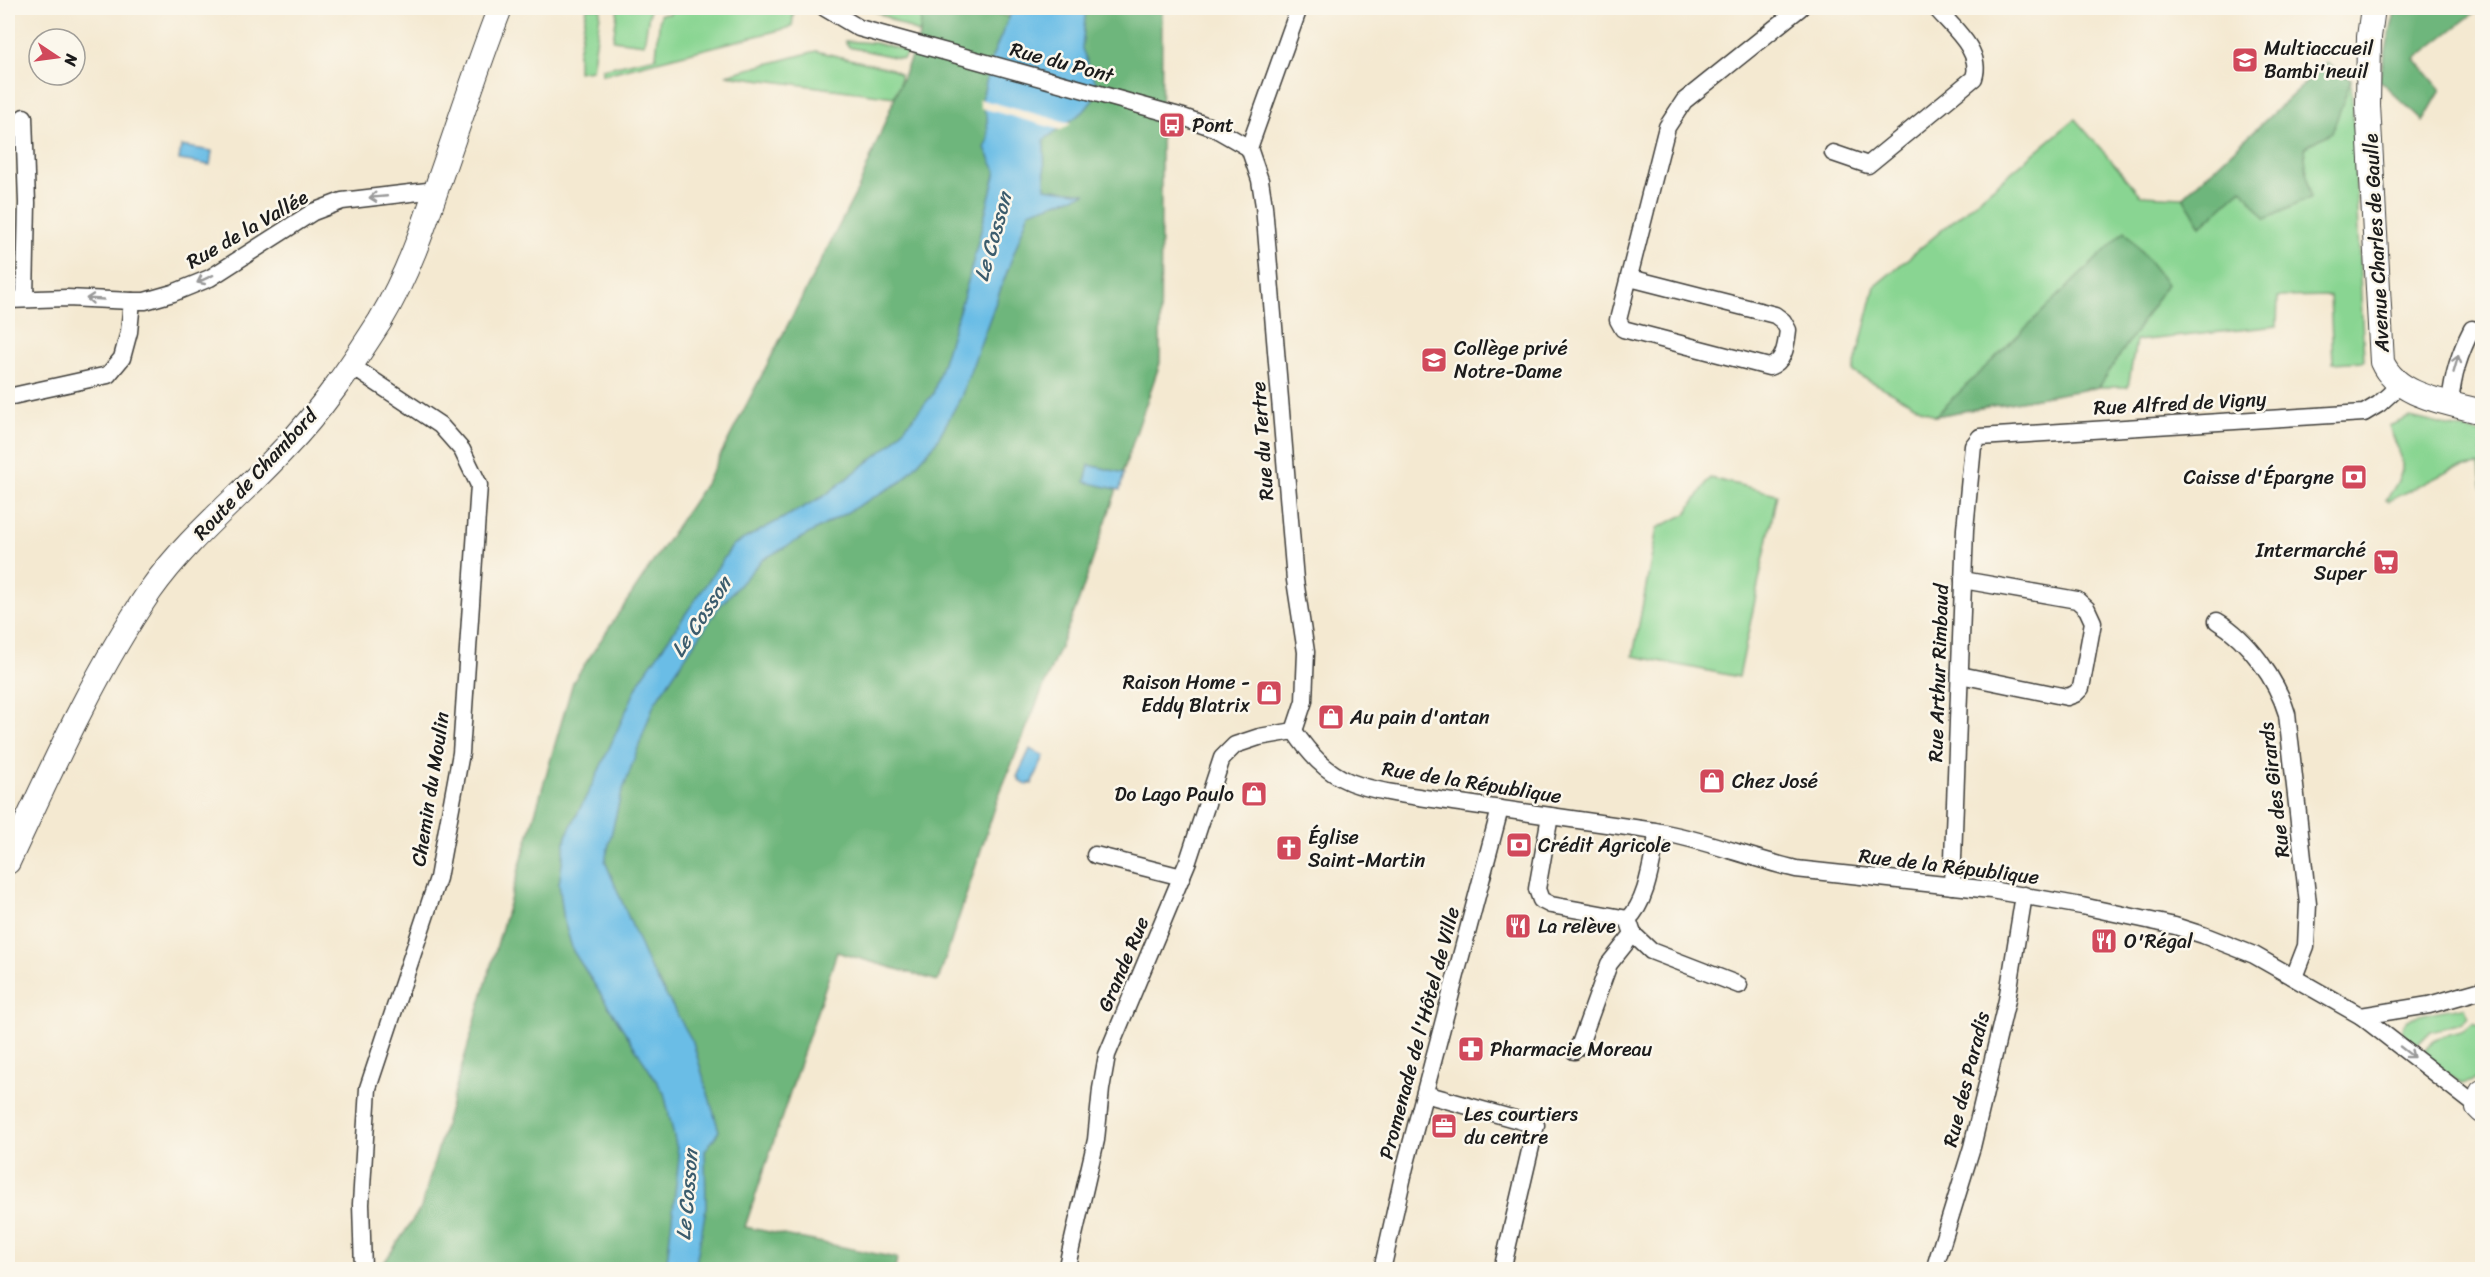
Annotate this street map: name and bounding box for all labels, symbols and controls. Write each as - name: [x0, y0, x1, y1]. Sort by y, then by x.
- north arrow: [27, 27, 87, 87]
- place label: Multiaccueil Bambi'neuil: [2264, 31, 2375, 89]
- street label: Rue du Pont: [1006, 32, 1118, 93]
- school or university icon: Multiaccueil Bambi'neuil: [2230, 45, 2260, 75]
- text: N: [56, 51, 87, 70]
- place label: Pont: [1192, 108, 1234, 143]
- bus stop icon: Pont: [1157, 110, 1187, 140]
- street label: Avenue Charles de Gaulle: [2353, 132, 2400, 354]
- street label: Rue de la Vallée: [179, 180, 315, 279]
- water label: Le Cosson: [962, 186, 1024, 286]
- one-way arrow: [369, 192, 389, 203]
- one-way arrow: [197, 274, 215, 286]
- one-way arrow: [85, 294, 105, 305]
- place label: Collège privé Notre-Dame: [1454, 331, 1568, 389]
- school or university icon: Collège privé Notre-Dame: [1419, 345, 1449, 375]
- one-way arrow: [2451, 355, 2462, 374]
- street label: Rue du Tertre: [1241, 380, 1284, 502]
- street label: Rue Alfred de Vigny: [2093, 381, 2268, 425]
- street label: Route de Chambord: [184, 399, 327, 549]
- place label: Caisse d'Épargne: [2184, 460, 2334, 495]
- bank icon: Caisse d'Épargne: [2339, 462, 2369, 492]
- place label: Intermarché Super: [2255, 533, 2368, 591]
- supermarket icon: Intermarché Super: [2371, 547, 2401, 577]
- water label: Le Cosson: [660, 567, 744, 665]
- street label: Rue Arthur Rimbaud: [1918, 582, 1959, 763]
- place label: Raison Home - Eddy Blatrix: [1123, 665, 1251, 723]
- shop icon: Raison Home - Eddy Blatrix: [1254, 678, 1284, 708]
- place label: Au pain d'antan: [1349, 700, 1490, 735]
- shop icon: Au pain d'antan: [1316, 702, 1346, 732]
- street label: Chemin du Moulin: [401, 709, 460, 869]
- street label: Rue des Girards: [2249, 719, 2300, 860]
- street label: Rue de la République: [1380, 751, 1564, 814]
- place label: Chez José: [1732, 764, 1818, 799]
- shop icon: Chez José: [1697, 766, 1727, 796]
- place label: Do Lago Paulo: [1114, 777, 1234, 812]
- shop icon: Do Lago Paulo: [1239, 779, 1269, 809]
- place label: Église Saint-Martin: [1308, 820, 1426, 878]
- place label: Crédit Agricole: [1538, 828, 1671, 863]
- bank icon: Crédit Agricole: [1504, 830, 1534, 860]
- church icon: Église Saint-Martin: [1274, 833, 1304, 863]
- street label: Rue de la République: [1857, 838, 2041, 895]
- street label: Promenade de l'Hôtel de Ville: [1369, 903, 1470, 1163]
- place label: La relève: [1538, 909, 1616, 944]
- street label: Grande Rue: [1088, 911, 1159, 1017]
- restaurant icon: La relève: [1503, 911, 1533, 941]
- place label: O'Régal: [2124, 924, 2194, 959]
- restaurant icon: O'Régal: [2089, 926, 2119, 956]
- street label: Rue des Paradis: [1933, 1007, 2000, 1151]
- place label: Pharmacie Moreau: [1490, 1032, 1653, 1067]
- pharmacy icon: Pharmacie Moreau: [1456, 1034, 1486, 1064]
- one-way arrow: [2399, 1045, 2415, 1058]
- place label: Les courtiers du centre: [1464, 1097, 1579, 1155]
- office icon: Les courtiers du centre: [1429, 1111, 1459, 1141]
- water label: Le Cosson: [664, 1146, 710, 1242]

